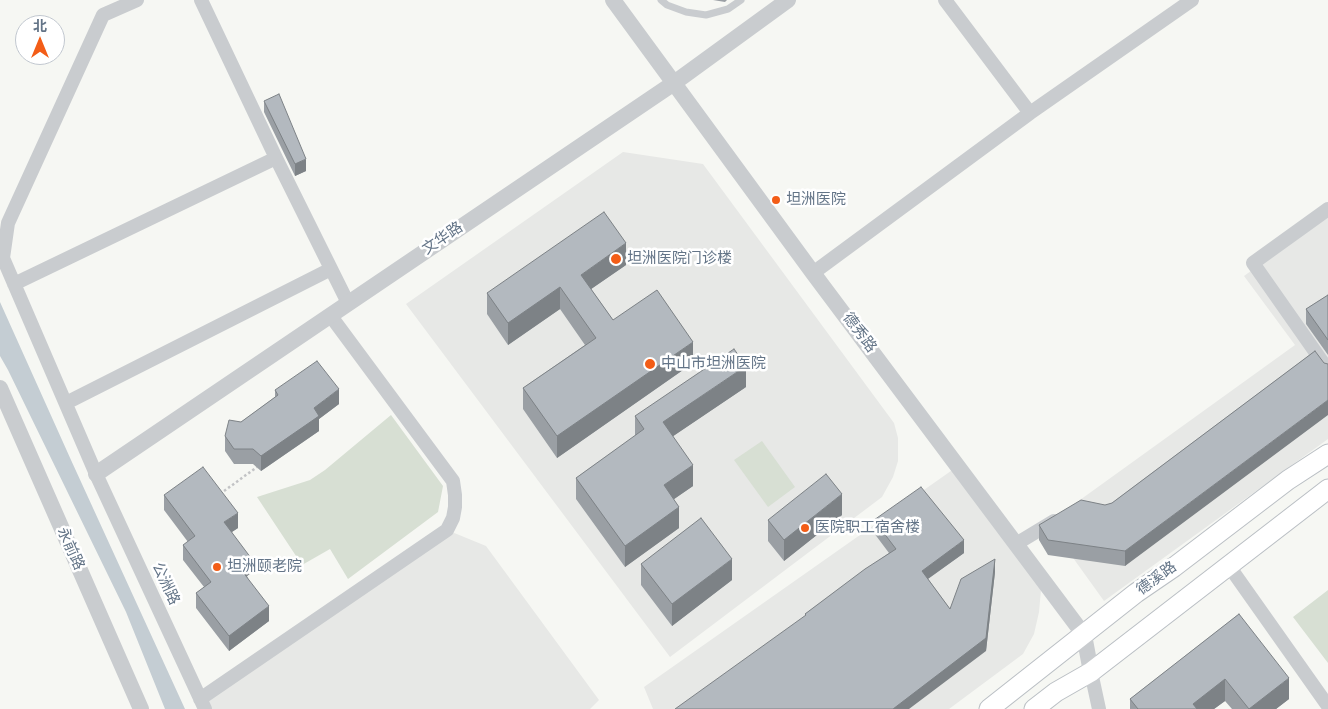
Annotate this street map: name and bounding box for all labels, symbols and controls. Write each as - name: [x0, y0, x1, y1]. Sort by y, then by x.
- north arrow: [15, 15, 65, 65]
- text: 北: [33, 15, 47, 36]
- place label: 坦洲医院: [786, 191, 846, 209]
- marker: 坦洲医院: [770, 194, 782, 206]
- street label: 文华路: [419, 219, 467, 259]
- place label: 坦洲医院门诊楼: [627, 250, 732, 268]
- marker: 坦洲医院门诊楼: [609, 252, 623, 266]
- street label: 德秀路: [838, 310, 880, 356]
- place label: 中山市坦洲医院: [661, 355, 766, 373]
- marker: 中山市坦洲医院: [643, 357, 657, 371]
- place label: 医院职工宿舍楼: [815, 519, 920, 537]
- marker: 医院职工宿舍楼: [799, 522, 811, 534]
- street label: 永前路: [53, 525, 87, 573]
- place label: 坦洲颐老院: [227, 558, 302, 576]
- street label: 德溪路: [1134, 558, 1180, 600]
- street label: 公洲路: [147, 560, 183, 608]
- marker: 坦洲颐老院: [211, 561, 223, 573]

